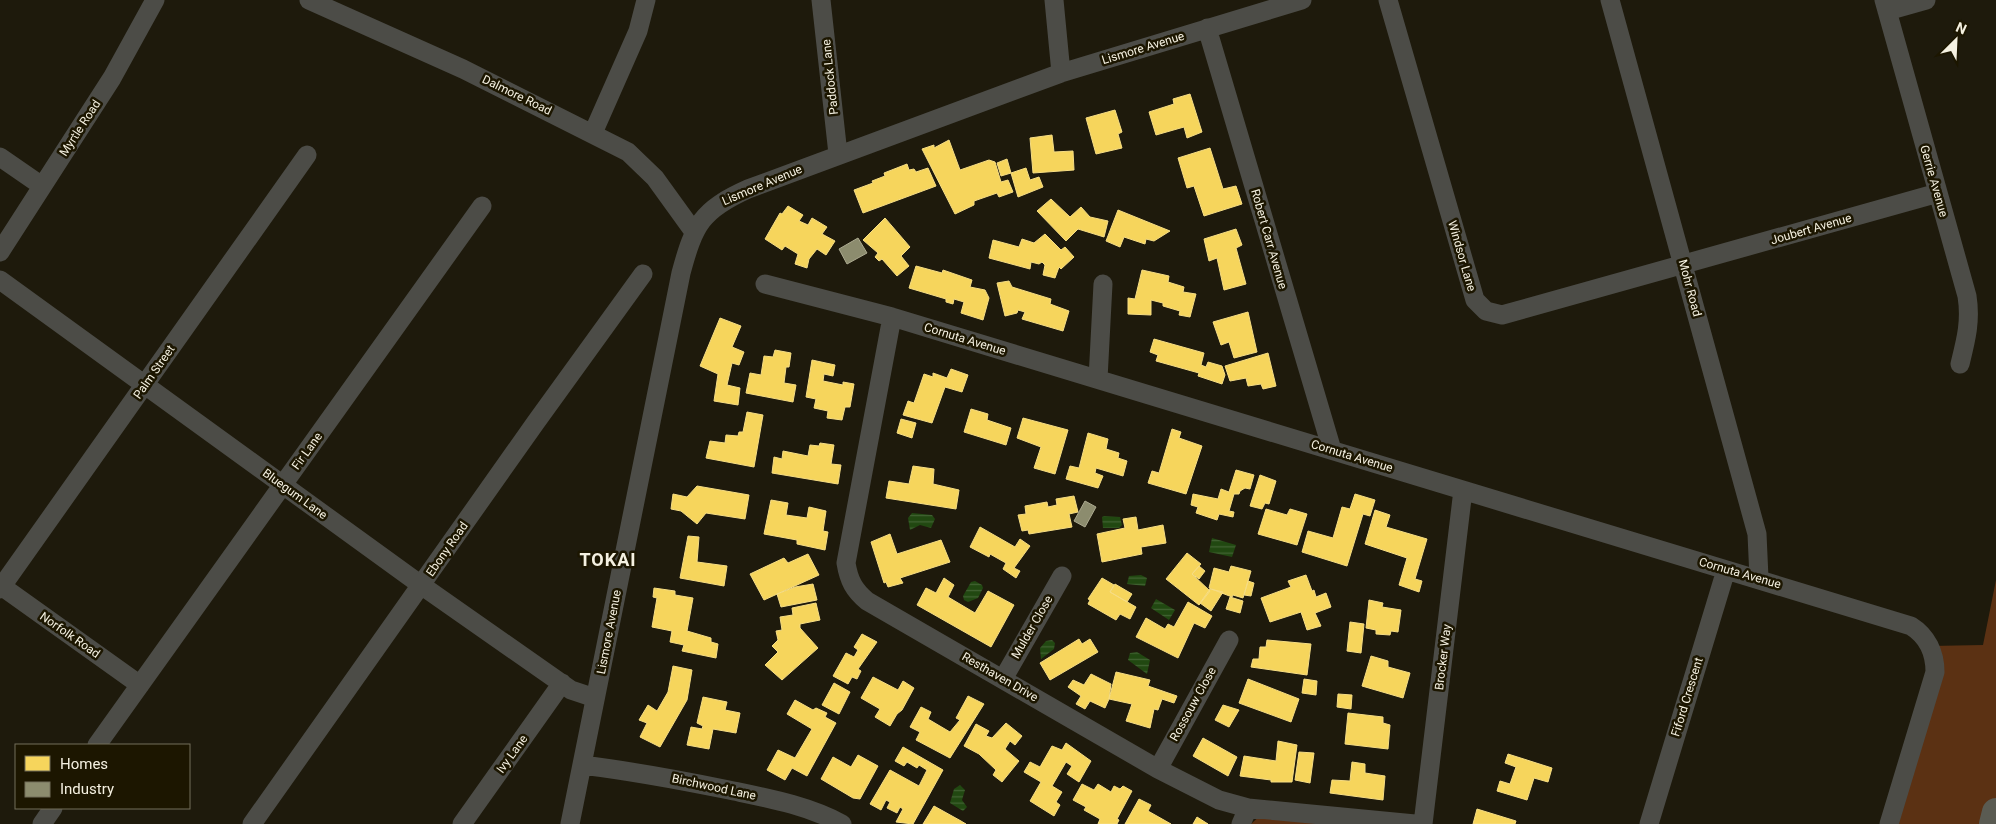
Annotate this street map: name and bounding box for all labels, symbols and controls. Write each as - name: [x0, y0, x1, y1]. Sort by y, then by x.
- north arrow: [1931, 15, 1981, 65]
- text: N: [1954, 19, 1969, 37]
- street label: Lismore Avenue: [1100, 29, 1186, 67]
- street label: Paddock Lane: [819, 39, 841, 115]
- street label: Dalmore Road: [480, 72, 554, 118]
- street label: Myrtle Road: [57, 97, 103, 159]
- street label: Gerrie Avenue: [1917, 143, 1951, 219]
- street label: Lismore Avenue: [720, 162, 804, 208]
- street label: Robert Carr Avenue: [1248, 187, 1290, 291]
- street label: Joubert Avenue: [1769, 211, 1853, 247]
- street label: Windsor Lane: [1445, 219, 1479, 293]
- street label: Mohr Road: [1676, 258, 1704, 318]
- street label: Cornuta Avenue: [922, 320, 1008, 358]
- street label: Palm Street: [130, 342, 178, 401]
- street label: Fir Lane: [289, 430, 325, 472]
- street label: Cornuta Avenue: [1309, 437, 1395, 475]
- street label: Bluegum Lane: [260, 466, 330, 522]
- street label: Ebony Road: [423, 519, 471, 579]
- district label: TOKAI: [579, 549, 637, 570]
- street label: Cornuta Avenue: [1697, 555, 1783, 591]
- street label: Lismore Avenue: [594, 589, 624, 675]
- street label: Mulder Close: [1008, 593, 1056, 661]
- street label: Norfolk Road: [37, 609, 103, 661]
- street label: Brocker Way: [1432, 623, 1454, 691]
- street label: Resthaven Drive: [959, 650, 1041, 704]
- street label: Fiford Crescent: [1668, 656, 1706, 738]
- street label: Rossouw Close: [1167, 665, 1219, 743]
- street label: Ivy Lane: [493, 732, 531, 776]
- legend: [15, 744, 190, 809]
- text: Homes: [60, 755, 108, 773]
- street label: Birchwood Lane: [671, 771, 757, 803]
- text: Industry: [60, 780, 114, 798]

